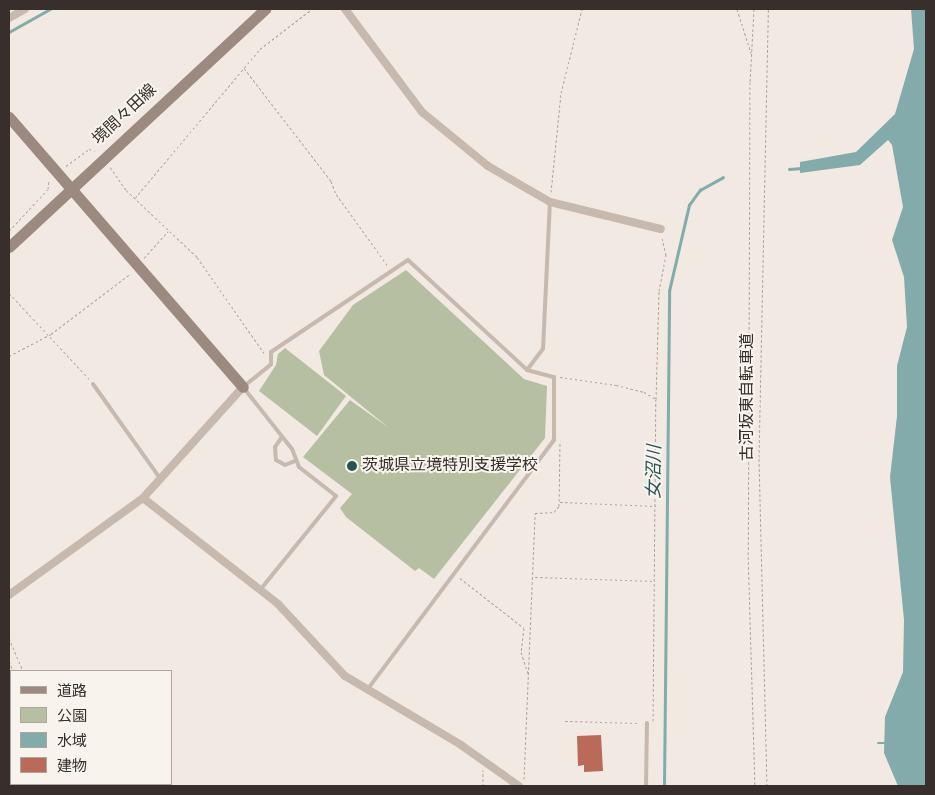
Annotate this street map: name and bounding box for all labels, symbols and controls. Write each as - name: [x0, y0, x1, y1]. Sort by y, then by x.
- street label: 境間々田線: [89, 81, 161, 149]
- street label: 古河坂東自転車道: [738, 333, 758, 461]
- water label: 女沼川: [644, 445, 666, 499]
- place label: 茨城県立境特別支援学校: [362, 456, 538, 476]
- marker: 茨城県立境特別支援学校: [346, 460, 358, 472]
- legend: [10, 670, 172, 785]
- text: 道路: [57, 682, 87, 701]
- text: 公園: [57, 707, 87, 726]
- text: 水域: [57, 732, 87, 751]
- text: 建物: [57, 757, 87, 776]

